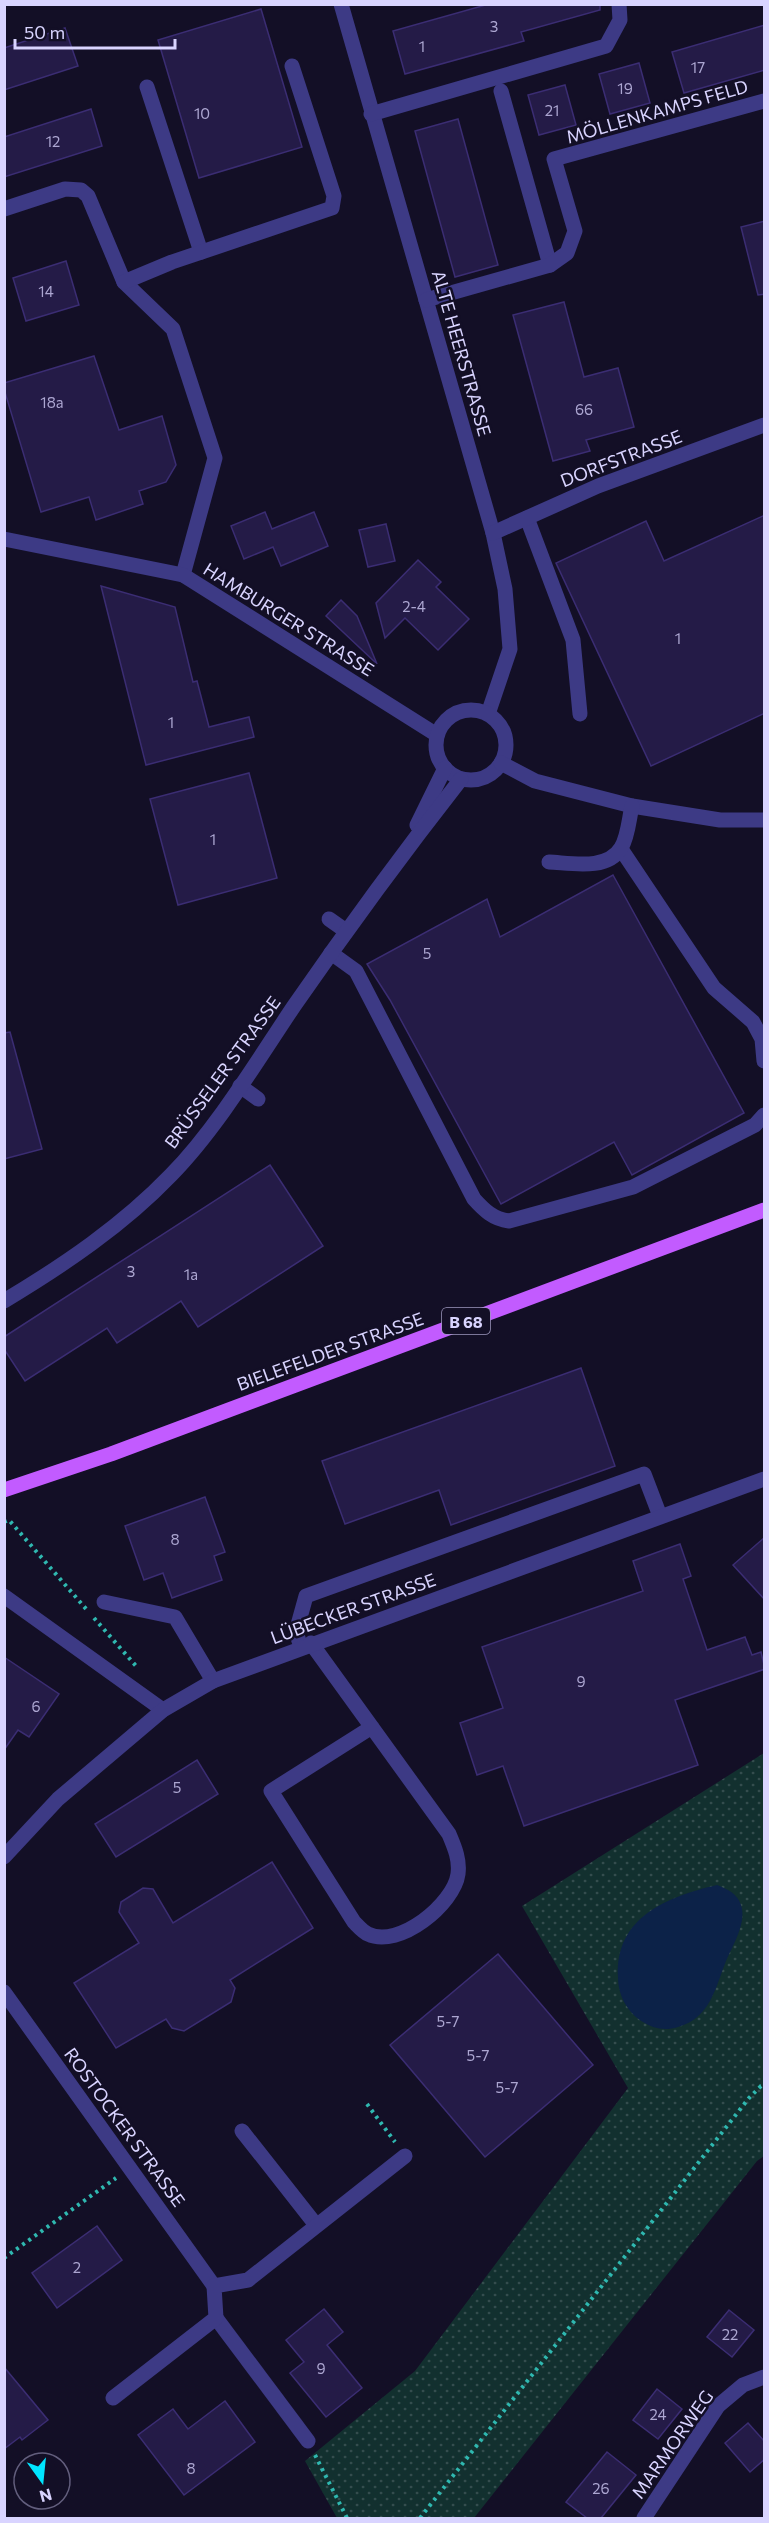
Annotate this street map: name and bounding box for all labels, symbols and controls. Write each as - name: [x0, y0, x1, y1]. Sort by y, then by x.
- scale bar: [15, 12, 176, 50]
- house number: 3: [490, 17, 498, 35]
- text: 50 m: [24, 21, 65, 43]
- house number: 1: [419, 37, 425, 55]
- house number: 17: [691, 58, 705, 76]
- street label: MÖLLENKAMPS FELD: [564, 75, 750, 147]
- house number: 19: [617, 79, 633, 97]
- house number: 21: [545, 101, 559, 119]
- house number: 10: [194, 104, 210, 122]
- house number: 12: [46, 132, 60, 150]
- street label: ALTE HEERSTRASSE: [428, 267, 496, 439]
- house number: 14: [38, 282, 54, 300]
- house number: 18a: [40, 393, 64, 411]
- house number: 66: [575, 400, 593, 418]
- street label: DORFSTRASSE: [557, 425, 685, 491]
- street label: HAMBURGER STRASSE: [200, 557, 378, 681]
- house number: 2-4: [402, 597, 426, 615]
- house number: 1: [675, 629, 681, 647]
- house number: 1: [168, 713, 174, 731]
- house number: 1: [210, 830, 216, 848]
- house number: 5: [423, 944, 431, 962]
- street label: BRÜSSELER STRASSE: [159, 992, 285, 1152]
- house number: 3: [127, 1262, 135, 1280]
- house number: 1a: [184, 1265, 198, 1283]
- street label: BIELEFELDER STRASSE: [234, 1307, 426, 1395]
- road number: B 68: [442, 1308, 490, 1334]
- house number: 8: [170, 1530, 180, 1548]
- street label: LÜBECKER STRASSE: [267, 1568, 439, 1648]
- house number: 9: [576, 1672, 586, 1690]
- house number: 6: [31, 1697, 41, 1715]
- house number: 5: [173, 1778, 181, 1796]
- house number: 5-7: [437, 2012, 460, 2030]
- street label: ROSTOCKER STRASSE: [60, 2043, 190, 2211]
- house number: 5-7: [467, 2046, 490, 2064]
- house number: 5-7: [496, 2078, 519, 2096]
- house number: 2: [73, 2258, 81, 2276]
- house number: 22: [722, 2325, 738, 2343]
- house number: 9: [316, 2359, 326, 2377]
- street label: MARMORWEG: [626, 2386, 718, 2502]
- house number: 24: [649, 2405, 667, 2423]
- north arrow: [12, 2451, 72, 2511]
- house number: 8: [186, 2459, 196, 2477]
- house number: 26: [592, 2479, 610, 2497]
- text: N: [38, 2485, 54, 2507]

